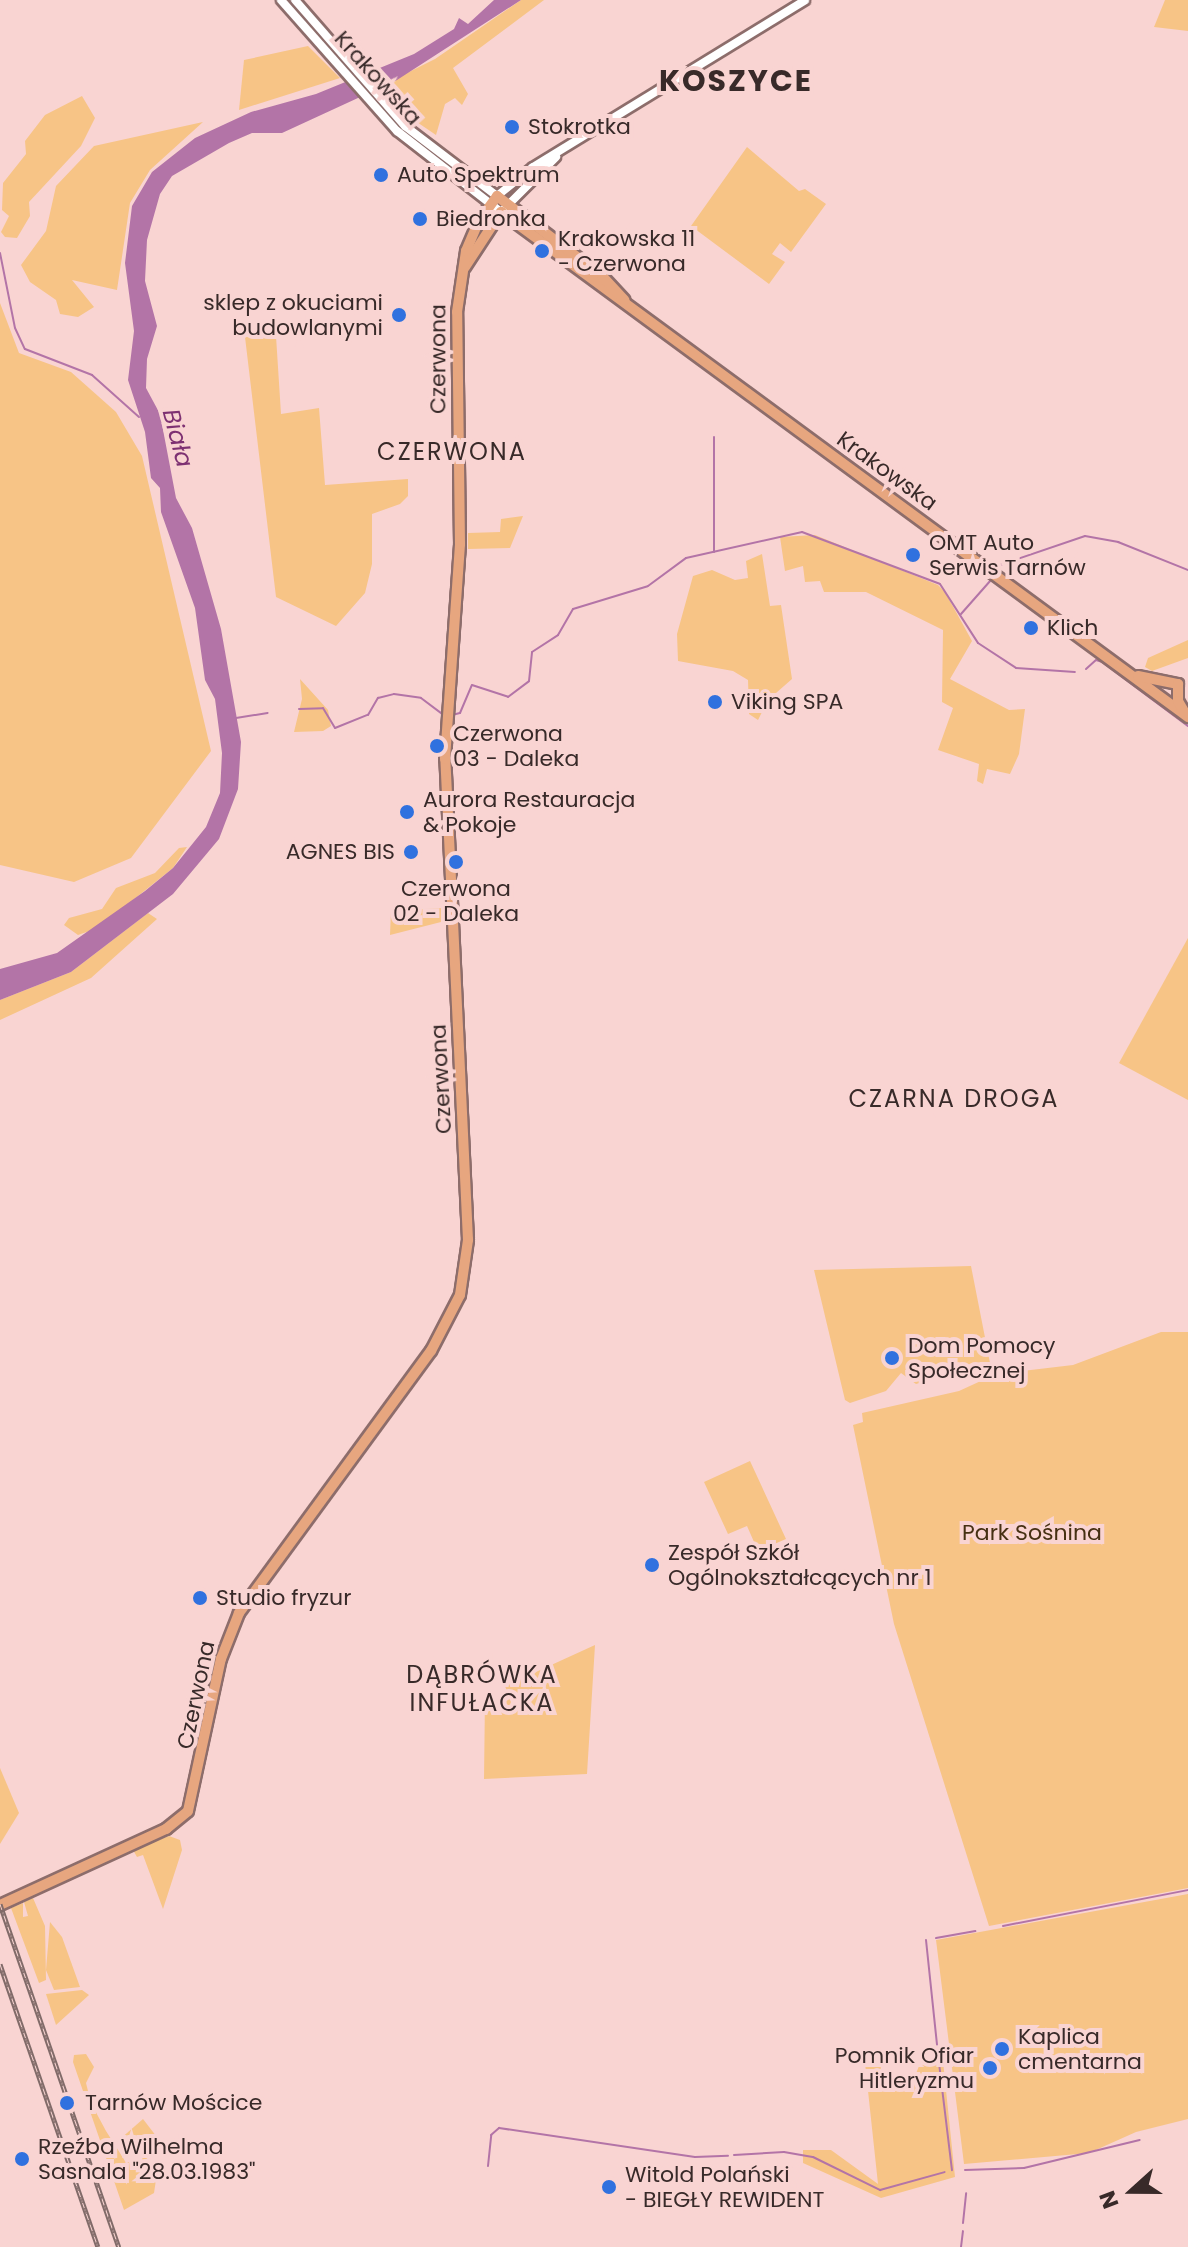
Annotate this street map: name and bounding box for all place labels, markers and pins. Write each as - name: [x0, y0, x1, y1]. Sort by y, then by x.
- place label: Stokrotka: [528, 114, 631, 140]
- marker: Stokrotka: [503, 118, 521, 136]
- place label: Auto Spektrum: [397, 162, 560, 188]
- marker: Auto Spektrum: [372, 166, 390, 184]
- place label: Biedronka: [436, 206, 546, 232]
- marker: Biedronka: [411, 210, 429, 228]
- place label: Krakowska 11 - Czerwona: [558, 225, 695, 276]
- marker: Krakowska 11 - Czerwona: [533, 242, 551, 260]
- place label: sklep z okuciami budowlanymi: [203, 289, 383, 340]
- marker: sklep z okuciami budowlanymi: [390, 306, 408, 324]
- place label: OMT Auto Serwis Tarnów: [929, 529, 1086, 580]
- marker: OMT Auto Serwis Tarnów: [904, 546, 922, 564]
- place label: Klich: [1047, 615, 1098, 641]
- marker: Klich: [1022, 619, 1040, 637]
- place label: Viking SPA: [731, 689, 843, 715]
- marker: Viking SPA: [706, 693, 724, 711]
- place label: Czerwona 03 - Daleka: [453, 720, 579, 772]
- marker: Czerwona 03 - Daleka: [428, 737, 446, 755]
- place label: Aurora Restauracja & Pokoje: [423, 786, 635, 838]
- marker: Aurora Restauracja & Pokoje: [398, 803, 416, 821]
- place label: AGNES BIS: [286, 839, 395, 865]
- marker: AGNES BIS: [402, 843, 420, 861]
- marker: Czerwona 02 - Daleka: [447, 853, 465, 871]
- place label: Czerwona 02 - Daleka: [393, 875, 519, 926]
- place label: Dom Pomocy Społecznej: [908, 1332, 1055, 1384]
- marker: Dom Pomocy Społecznej: [883, 1349, 901, 1367]
- place label: Zespół Szkół Ogólnokształcących nr 1: [668, 1539, 932, 1590]
- marker: Zespół Szkół Ogólnokształcących nr 1: [643, 1556, 661, 1574]
- place label: Studio fryzur: [216, 1585, 351, 1611]
- marker: Studio fryzur: [191, 1589, 209, 1607]
- place label: Kaplica cmentarna: [1018, 2023, 1142, 2074]
- marker: Kaplica cmentarna: [993, 2040, 1011, 2058]
- place label: Pomnik Ofiar Hitleryzmu: [835, 2042, 974, 2094]
- marker: Pomnik Ofiar Hitleryzmu: [981, 2059, 999, 2077]
- place label: Tarnów Mościce: [85, 2090, 262, 2116]
- marker: Tarnów Mościce: [56, 2092, 78, 2114]
- place label: Rzeźba Wilhelma Sasnala "28.03.1983": [38, 2133, 256, 2184]
- marker: Rzeźba Wilhelma Sasnala "28.03.1983": [13, 2150, 31, 2168]
- place label: Witold Polański - BIEGŁY REWIDENT: [625, 2161, 824, 2212]
- marker: Witold Polański - BIEGŁY REWIDENT: [600, 2178, 618, 2196]

